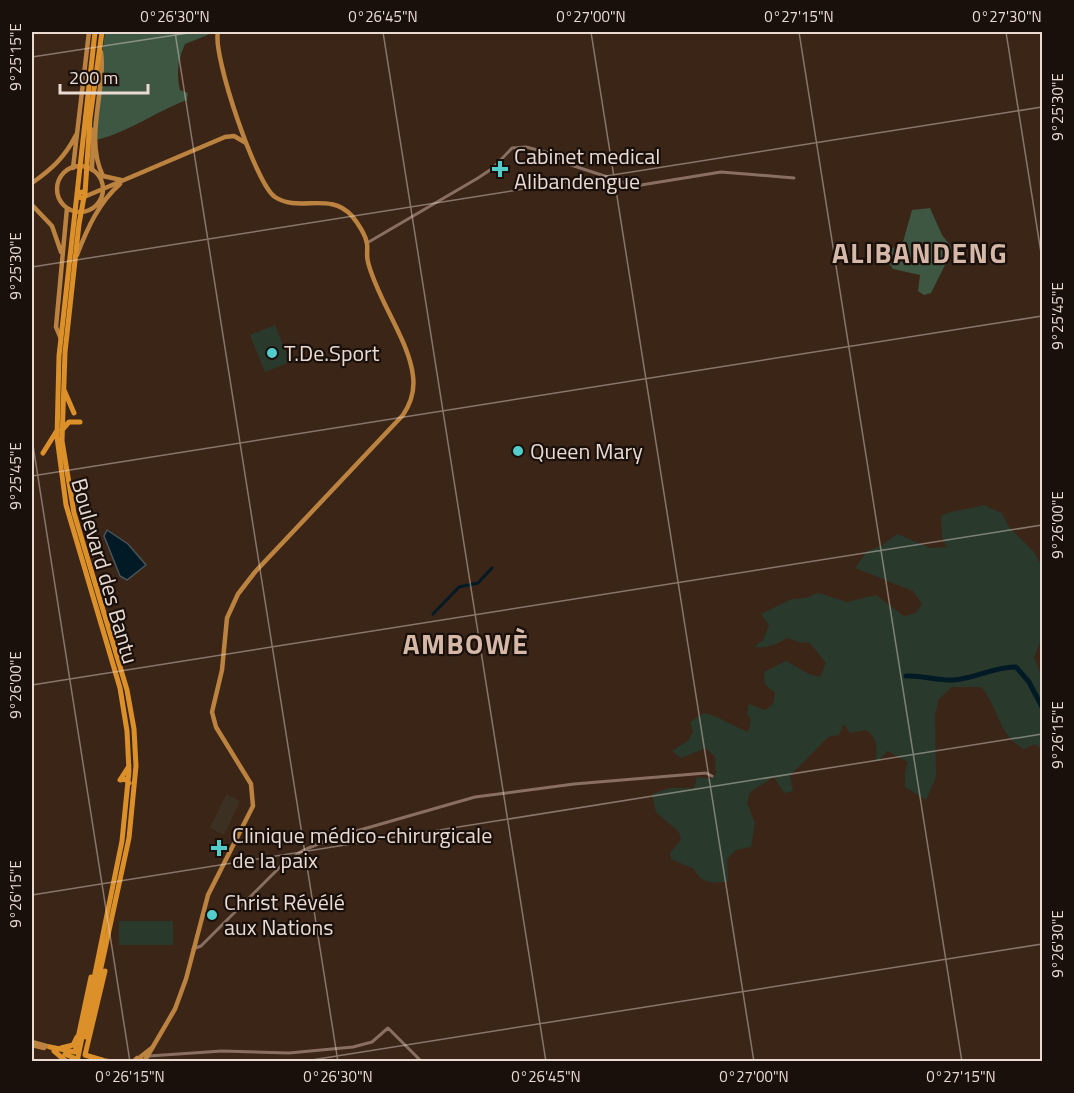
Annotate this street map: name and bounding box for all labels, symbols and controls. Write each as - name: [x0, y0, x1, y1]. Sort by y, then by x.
- text: 0°26'30"N: [140, 5, 210, 28]
- text: 0°26'45"N: [348, 5, 418, 28]
- text: 0°27'00"N: [556, 5, 626, 28]
- text: 0°27'15"N: [764, 5, 834, 28]
- text: 0°27'30"N: [972, 5, 1042, 28]
- text: 9°25'15"E: [4, 23, 27, 91]
- scale bar: [60, 57, 148, 95]
- text: 200 m: [69, 64, 118, 91]
- text: 9°25'30"E: [1046, 73, 1069, 141]
- place label: Cabinet medical Alibandengue: [514, 139, 660, 198]
- marker: Cabinet medical Alibandengue: [491, 160, 509, 178]
- district label: ALIBANDENG: [832, 231, 1008, 274]
- text: 9°25'30"E: [4, 232, 27, 300]
- text: 9°25'45"E: [1046, 282, 1069, 350]
- place label: T.De.Sport: [284, 336, 380, 370]
- marker: T.De.Sport: [265, 346, 279, 360]
- place label: Queen Mary: [530, 434, 643, 468]
- text: 9°25'45"E: [4, 442, 27, 510]
- marker: Queen Mary: [511, 444, 525, 458]
- street label: Boulevard des Bantu: [62, 474, 148, 668]
- text: 9°26'00"E: [1046, 491, 1069, 559]
- district label: AMBOWÈ: [403, 622, 529, 665]
- text: 9°26'00"E: [4, 651, 27, 719]
- text: 9°26'15"E: [1046, 701, 1069, 769]
- place label: Clinique médico-chirurgicale de la paix: [232, 818, 492, 877]
- marker: Clinique médico-chirurgicale de la paix: [210, 839, 228, 857]
- text: 9°26'15"E: [4, 860, 27, 928]
- place label: Christ Révélé aux Nations: [224, 885, 345, 944]
- marker: Christ Révélé aux Nations: [205, 908, 219, 922]
- text: 9°26'30"E: [1046, 910, 1069, 978]
- text: 0°26'15"N: [95, 1065, 165, 1088]
- text: 0°26'30"N: [303, 1065, 373, 1088]
- text: 0°26'45"N: [511, 1065, 581, 1088]
- text: 0°27'00"N: [719, 1065, 789, 1088]
- text: 0°27'15"N: [926, 1065, 996, 1088]

